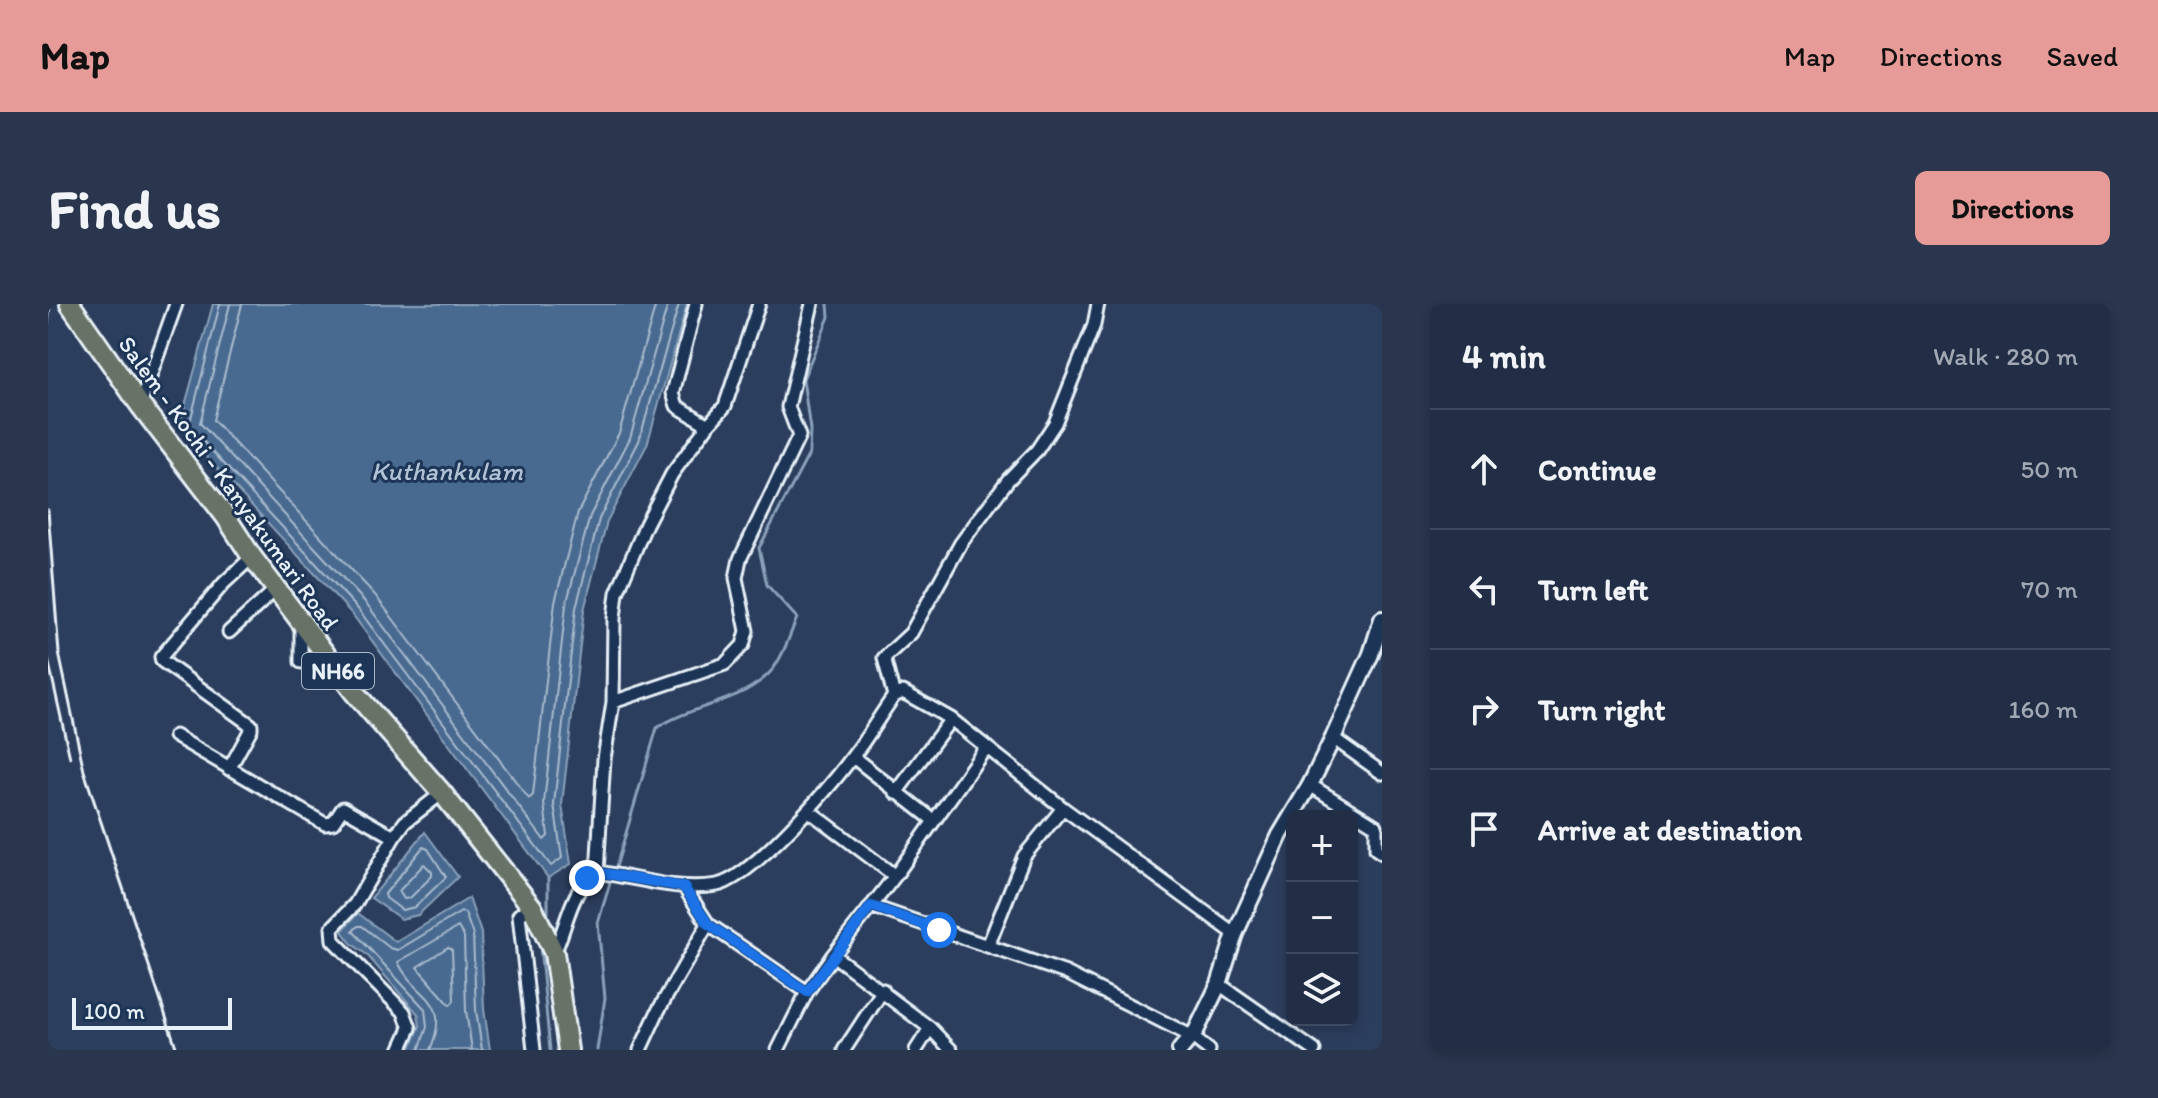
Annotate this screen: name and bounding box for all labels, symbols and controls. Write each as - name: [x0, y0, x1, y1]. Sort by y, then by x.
- text: Map: [40, 33, 110, 79]
- text: Map: [1784, 39, 1835, 73]
- text: Directions: [1879, 39, 2003, 73]
- text: Saved: [2047, 39, 2118, 73]
- button: Directions: [1915, 171, 2110, 245]
- text: Find us: [48, 175, 221, 242]
- street label: Salem - Kochi - Kanyakumari Road: [113, 330, 345, 636]
- text: 4 min: [1462, 336, 1546, 377]
- text: Walk · 280 m: [1933, 340, 2078, 372]
- icon: ahead: [1462, 447, 1506, 491]
- text: Continue: [1538, 451, 1657, 488]
- text: 50 m: [2021, 453, 2078, 485]
- water label: Kuthankulam: [371, 455, 523, 487]
- icon: left: [1462, 567, 1506, 611]
- text: Turn left: [1538, 571, 1649, 608]
- text: 70 m: [2021, 573, 2078, 605]
- road number: NH66: [302, 653, 374, 689]
- icon: right: [1462, 687, 1506, 731]
- text: Turn right: [1538, 691, 1666, 728]
- text: 160 m: [2008, 693, 2078, 725]
- icon: arrive: [1462, 807, 1506, 851]
- map controls: [1286, 810, 1358, 1026]
- button: +: [1286, 810, 1358, 882]
- text: Arrive at destination: [1538, 811, 1802, 848]
- route end: [569, 860, 605, 896]
- button: −: [1286, 882, 1358, 954]
- route start: [921, 912, 957, 948]
- button: layers: [1286, 954, 1358, 1026]
- scale bar: [72, 994, 232, 1030]
- text: 100 m: [84, 998, 145, 1025]

